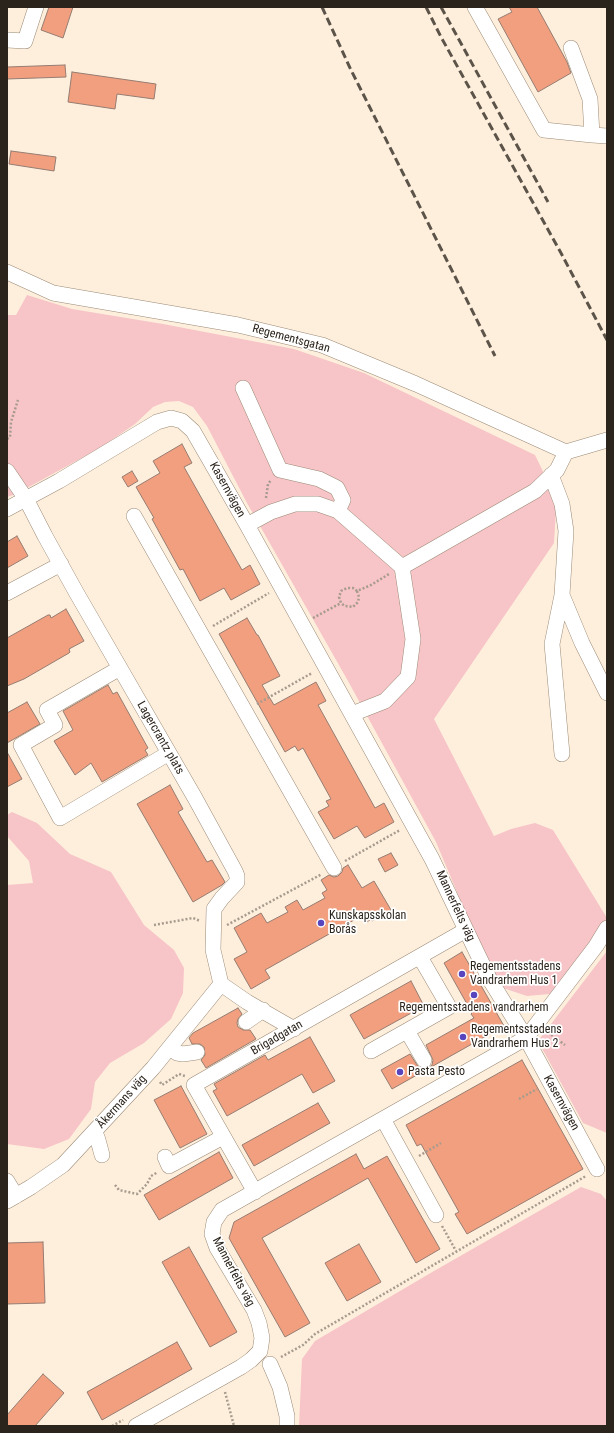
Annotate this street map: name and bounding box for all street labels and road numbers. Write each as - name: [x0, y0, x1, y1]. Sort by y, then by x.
- street label: Regementsgatan: [251, 322, 331, 356]
- street label: Kasernvägen: [206, 460, 248, 520]
- street label: Lagercrantz plats: [133, 699, 187, 777]
- street label: Mannerfelts väg: [432, 868, 478, 944]
- street label: Brigadgatan: [249, 1017, 305, 1059]
- street label: Åkermans väg: [94, 1072, 150, 1132]
- street label: Kasernvägen: [540, 1073, 582, 1133]
- street label: Mannerfelts väg: [209, 1235, 257, 1309]

